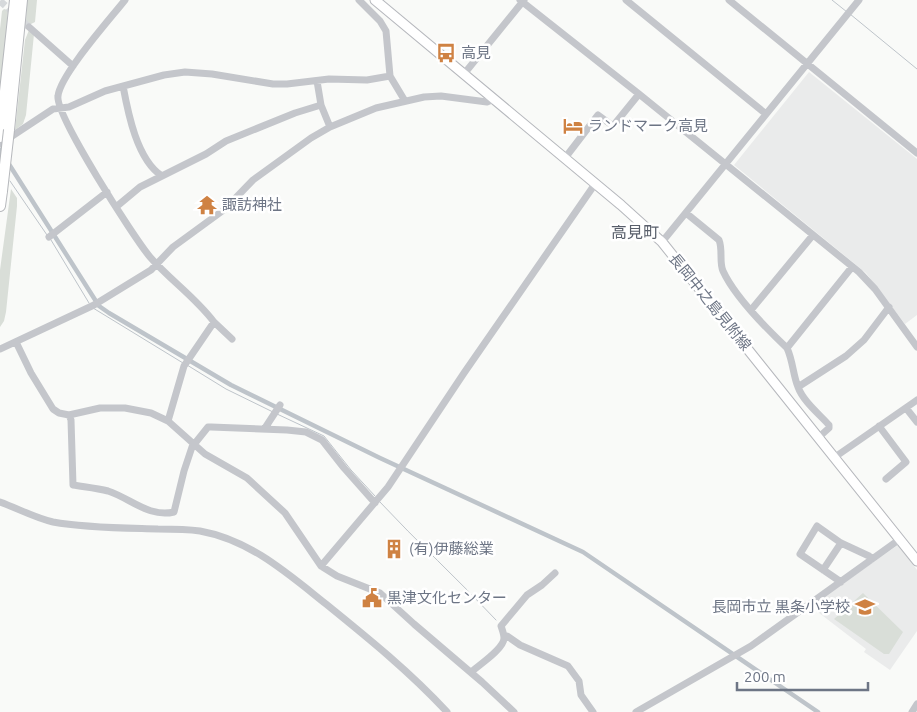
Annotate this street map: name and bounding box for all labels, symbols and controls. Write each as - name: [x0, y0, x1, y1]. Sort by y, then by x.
- bus stop icon: 高見: [435, 42, 457, 64]
- place label: 高見: [461, 44, 491, 61]
- hotel icon: ランドマーク高見: [562, 115, 584, 137]
- place label: ランドマーク高見: [588, 117, 708, 134]
- temple icon: 諏訪神社: [196, 194, 218, 216]
- place label: 諏訪神社: [222, 196, 282, 213]
- district label: 高見町: [611, 223, 659, 241]
- street label: 長岡中之島見附線: [666, 250, 755, 354]
- building icon: (有)伊藤総業: [383, 538, 405, 560]
- place label: (有)伊藤総業: [409, 540, 493, 557]
- public building icon: 黒津文化センター: [361, 587, 383, 609]
- place label: 黒津文化センター: [387, 589, 507, 606]
- school or university icon: 長岡市立 黒条小学校: [854, 596, 876, 618]
- place label: 長岡市立 黒条小学校: [712, 598, 850, 615]
- scale bar: [737, 660, 868, 692]
- text: 200 m: [744, 668, 786, 685]

